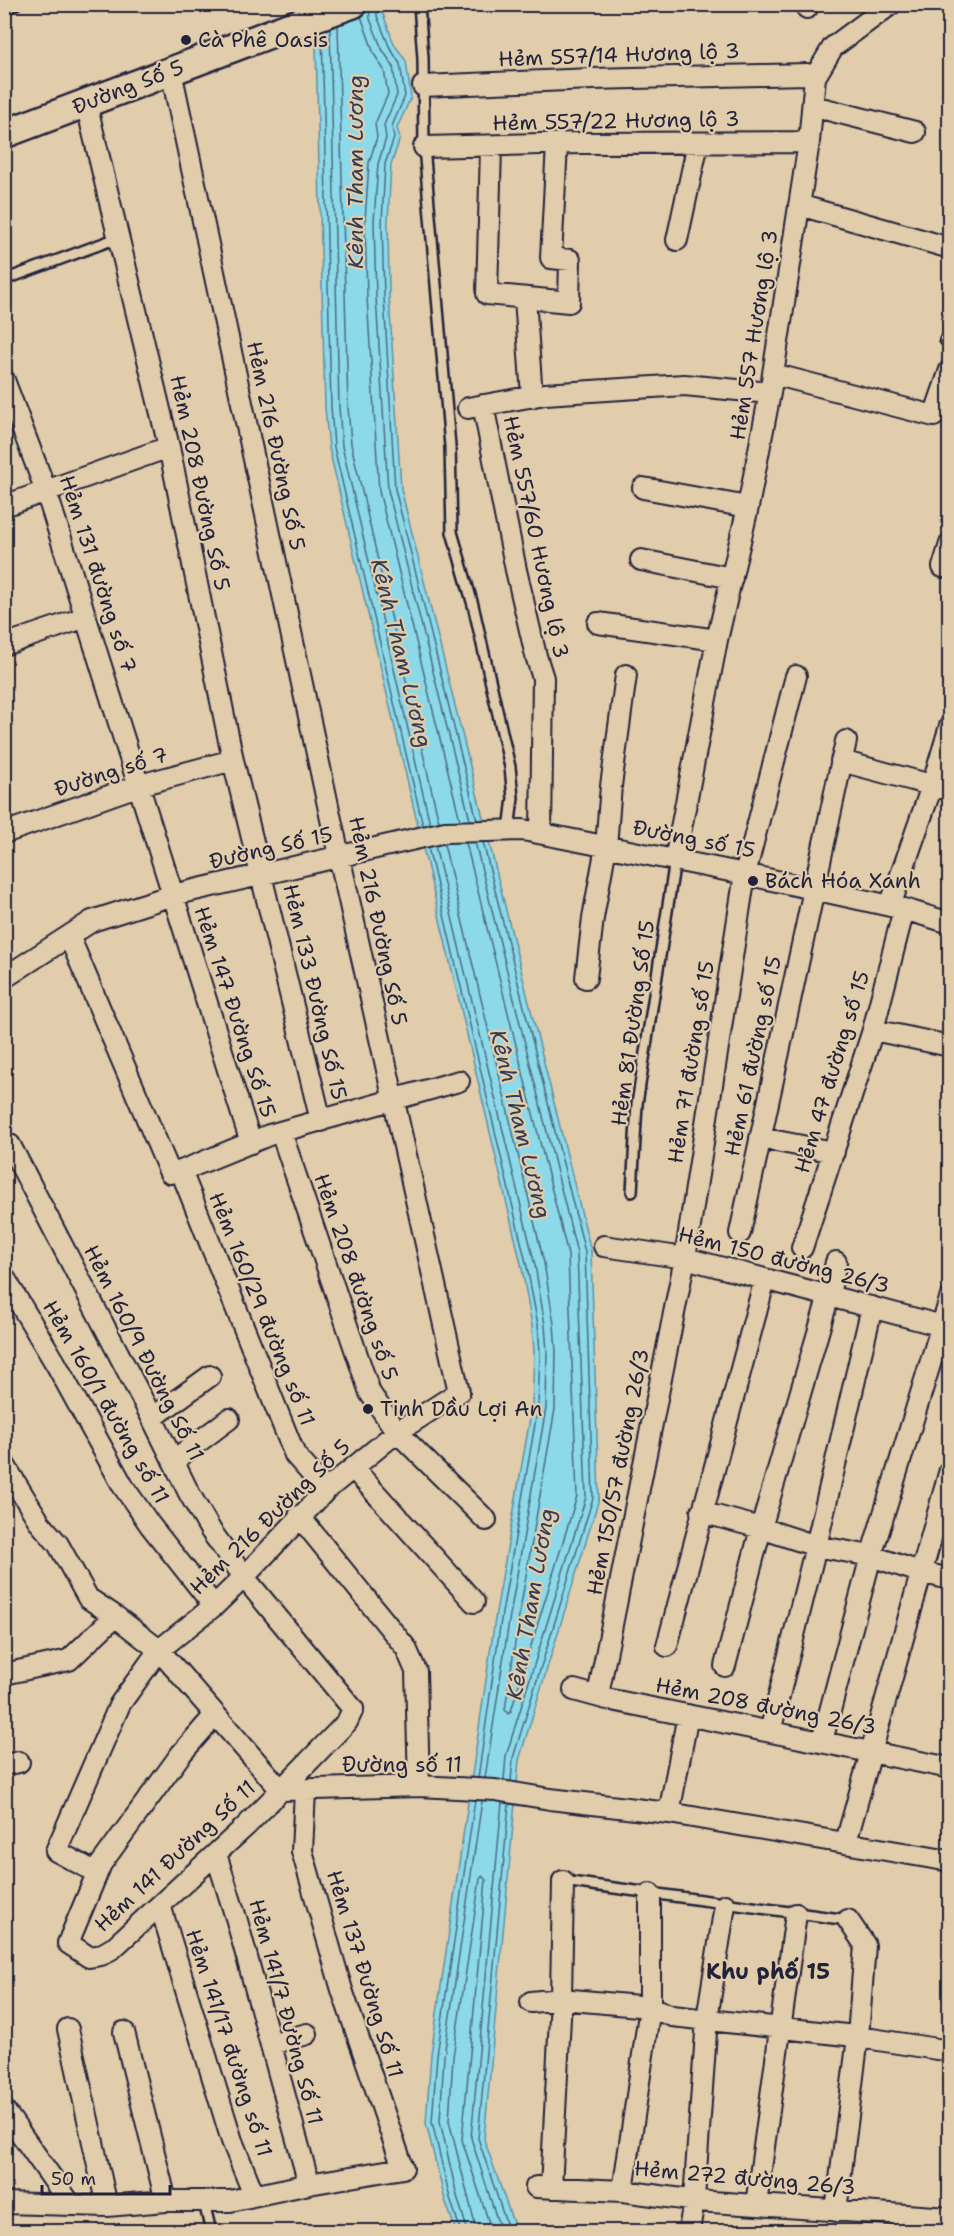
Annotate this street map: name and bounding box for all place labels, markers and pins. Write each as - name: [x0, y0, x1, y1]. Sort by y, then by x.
- place label: Cà Phê Oasis: [198, 26, 329, 54]
- marker: Cà Phê Oasis: [179, 33, 193, 47]
- place label: Bách Hóa Xanh: [765, 867, 921, 895]
- marker: Bách Hóa Xanh: [746, 874, 760, 888]
- place label: Tinh Dầu Lợi An: [380, 1395, 542, 1423]
- marker: Tinh Dầu Lợi An: [361, 1402, 375, 1416]

